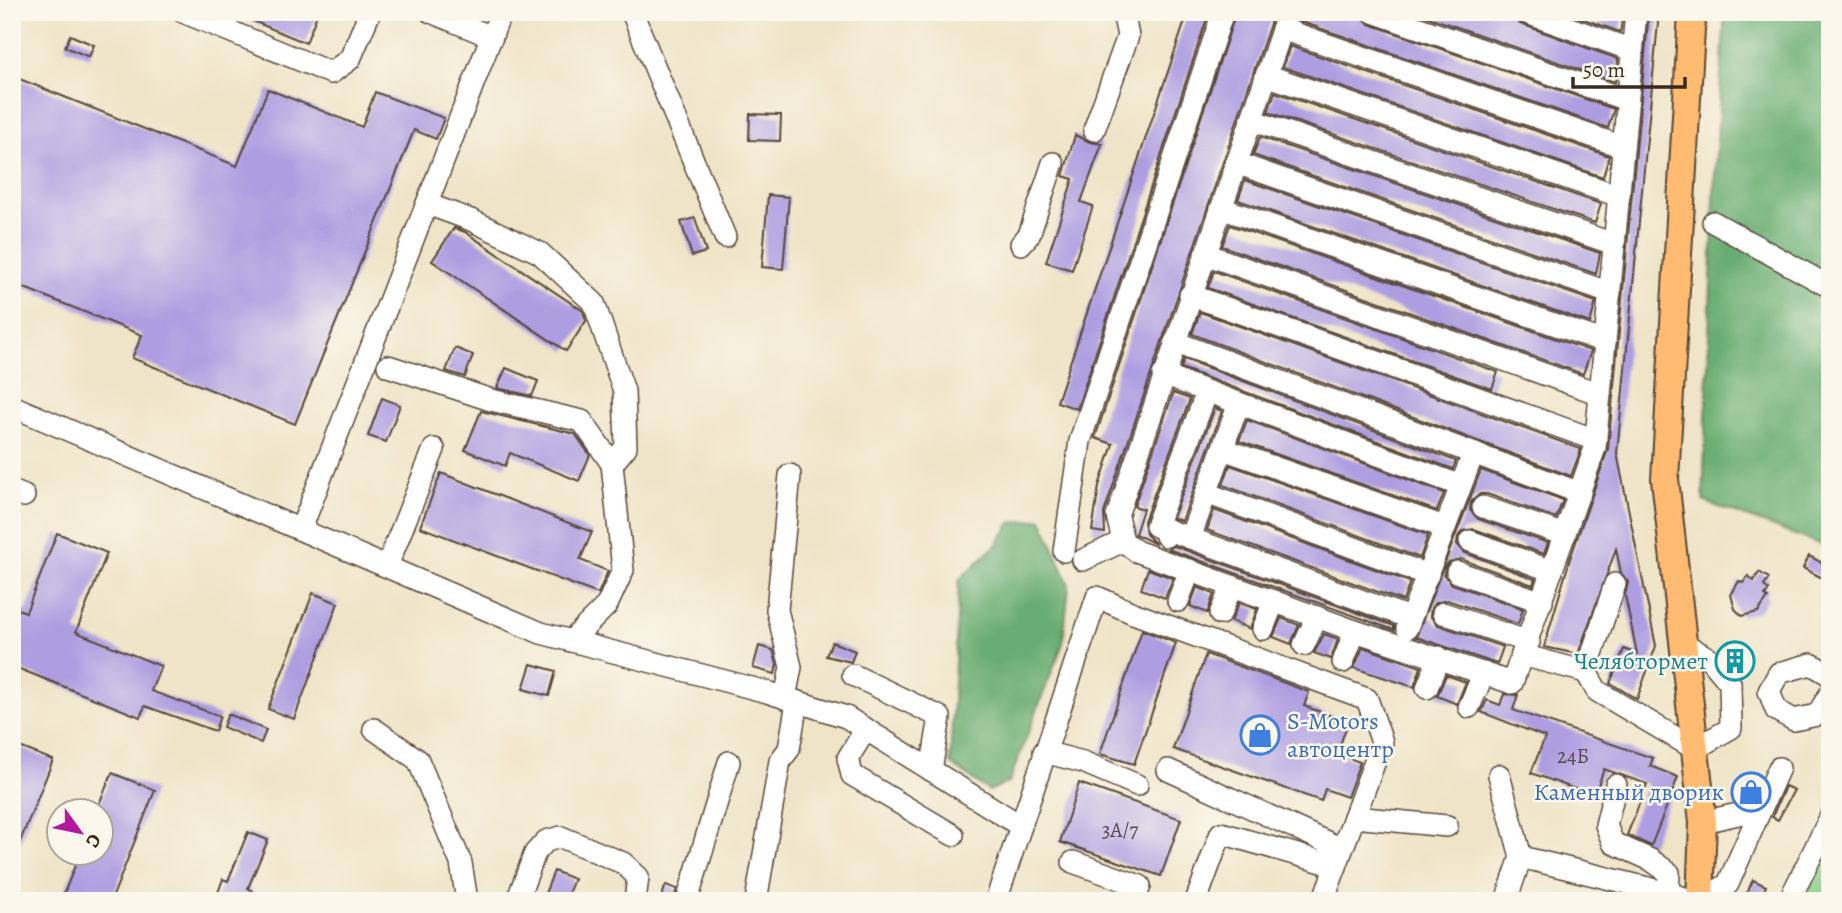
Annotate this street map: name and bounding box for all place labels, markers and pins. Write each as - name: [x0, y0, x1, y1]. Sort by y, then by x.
- building icon: Челябтормет: [1714, 640, 1756, 682]
- place label: Челябтормет: [1574, 645, 1708, 677]
- place label: S-Motors автоцентр: [1287, 705, 1394, 765]
- shop icon: S-Motors автоцентр: [1239, 714, 1281, 756]
- shop icon: Каменный дворик: [1730, 771, 1772, 813]
- place label: Каменный дворик: [1534, 776, 1724, 808]

